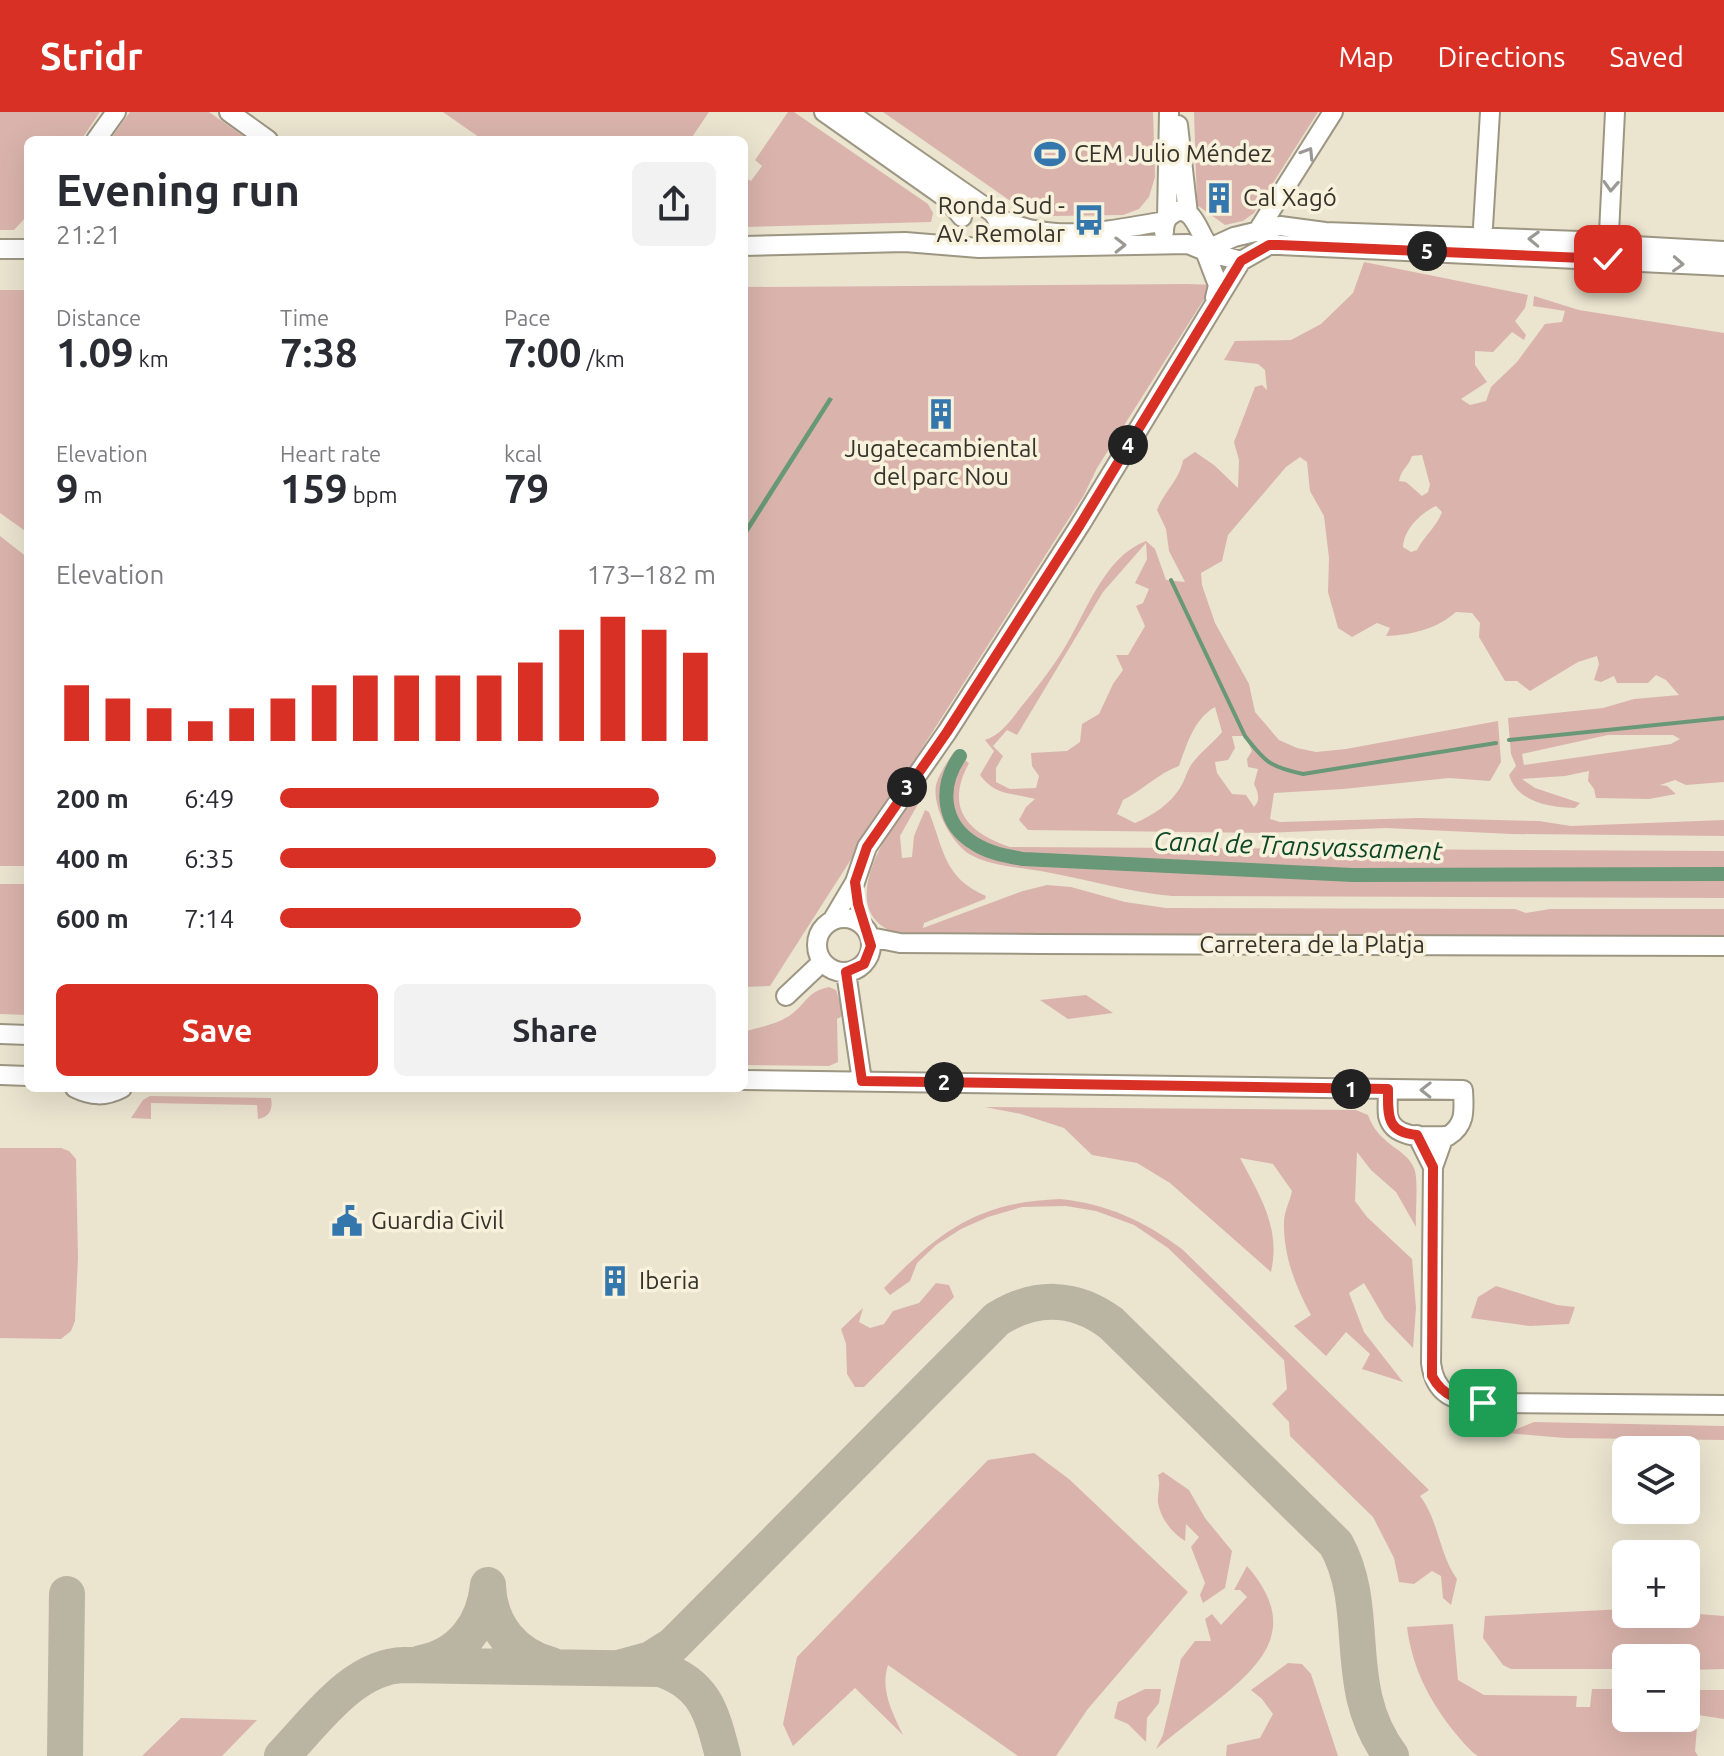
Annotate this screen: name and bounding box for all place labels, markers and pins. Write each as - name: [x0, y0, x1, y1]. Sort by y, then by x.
- sports icon: CEM Julio Méndez: [1033, 137, 1067, 171]
- place label: CEM Julio Méndez: [1074, 140, 1272, 167]
- building icon: Cal Xagó: [1202, 181, 1236, 215]
- place label: Cal Xagó: [1243, 184, 1337, 211]
- place label: Ronda Sud - Av. Remolar: [937, 192, 1065, 247]
- bus stop icon: Ronda Sud - Av. Remolar: [1072, 203, 1106, 237]
- pin: [1574, 225, 1642, 293]
- pin: 5: [1407, 231, 1447, 271]
- building icon: Jugatecambiental del parc Nou: [924, 397, 958, 431]
- pin: 4: [1108, 425, 1148, 465]
- place label: Jugatecambiental del parc Nou: [844, 435, 1038, 490]
- pin: 3: [887, 767, 927, 807]
- pin: 2: [924, 1062, 964, 1102]
- pin: 1: [1331, 1069, 1371, 1109]
- public building icon: Guardia Civil: [330, 1204, 364, 1238]
- place label: Guardia Civil: [371, 1207, 504, 1234]
- building icon: Iberia: [598, 1264, 632, 1298]
- place label: Iberia: [639, 1267, 700, 1294]
- pin: [1449, 1369, 1517, 1437]

